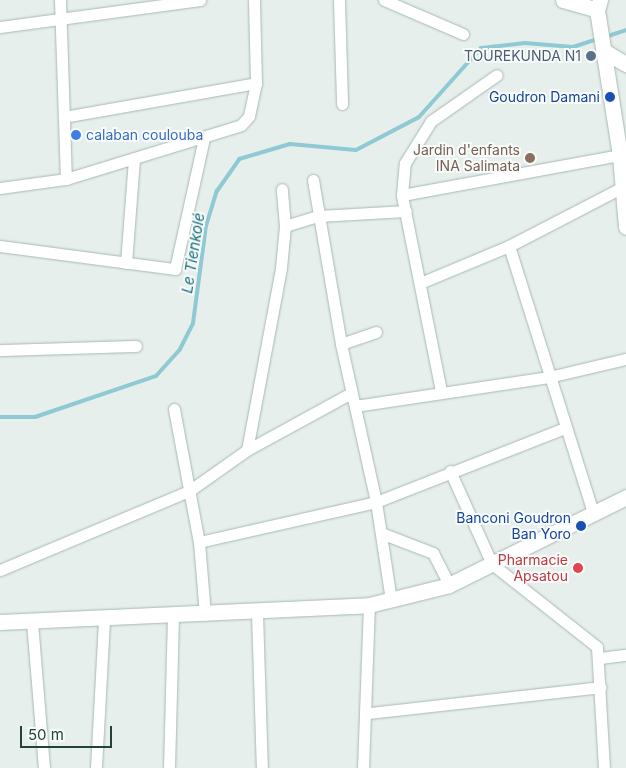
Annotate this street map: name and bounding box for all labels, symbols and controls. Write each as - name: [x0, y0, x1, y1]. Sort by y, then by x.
- place label: TOUREKUNDA N1: [464, 48, 581, 64]
- marker: TOUREKUNDA N1: [585, 50, 597, 62]
- place label: Goudron Damani: [489, 89, 600, 105]
- marker: Goudron Damani: [604, 91, 616, 103]
- place label: calaban coulouba: [86, 127, 203, 143]
- marker: calaban coulouba: [70, 129, 82, 141]
- place label: Jardin d'enfants INA Salimata: [413, 142, 520, 174]
- marker: Jardin d'enfants INA Salimata: [524, 152, 536, 164]
- water label: Le Tienkolé: [178, 211, 208, 295]
- place label: Banconi Goudron Ban Yoro: [456, 510, 571, 542]
- marker: Banconi Goudron Ban Yoro: [575, 520, 587, 532]
- place label: Pharmacie Apsatou: [498, 552, 568, 584]
- marker: Pharmacie Apsatou: [572, 562, 584, 574]
- scale bar: [22, 716, 115, 748]
- text: 50 m: [28, 725, 64, 744]

